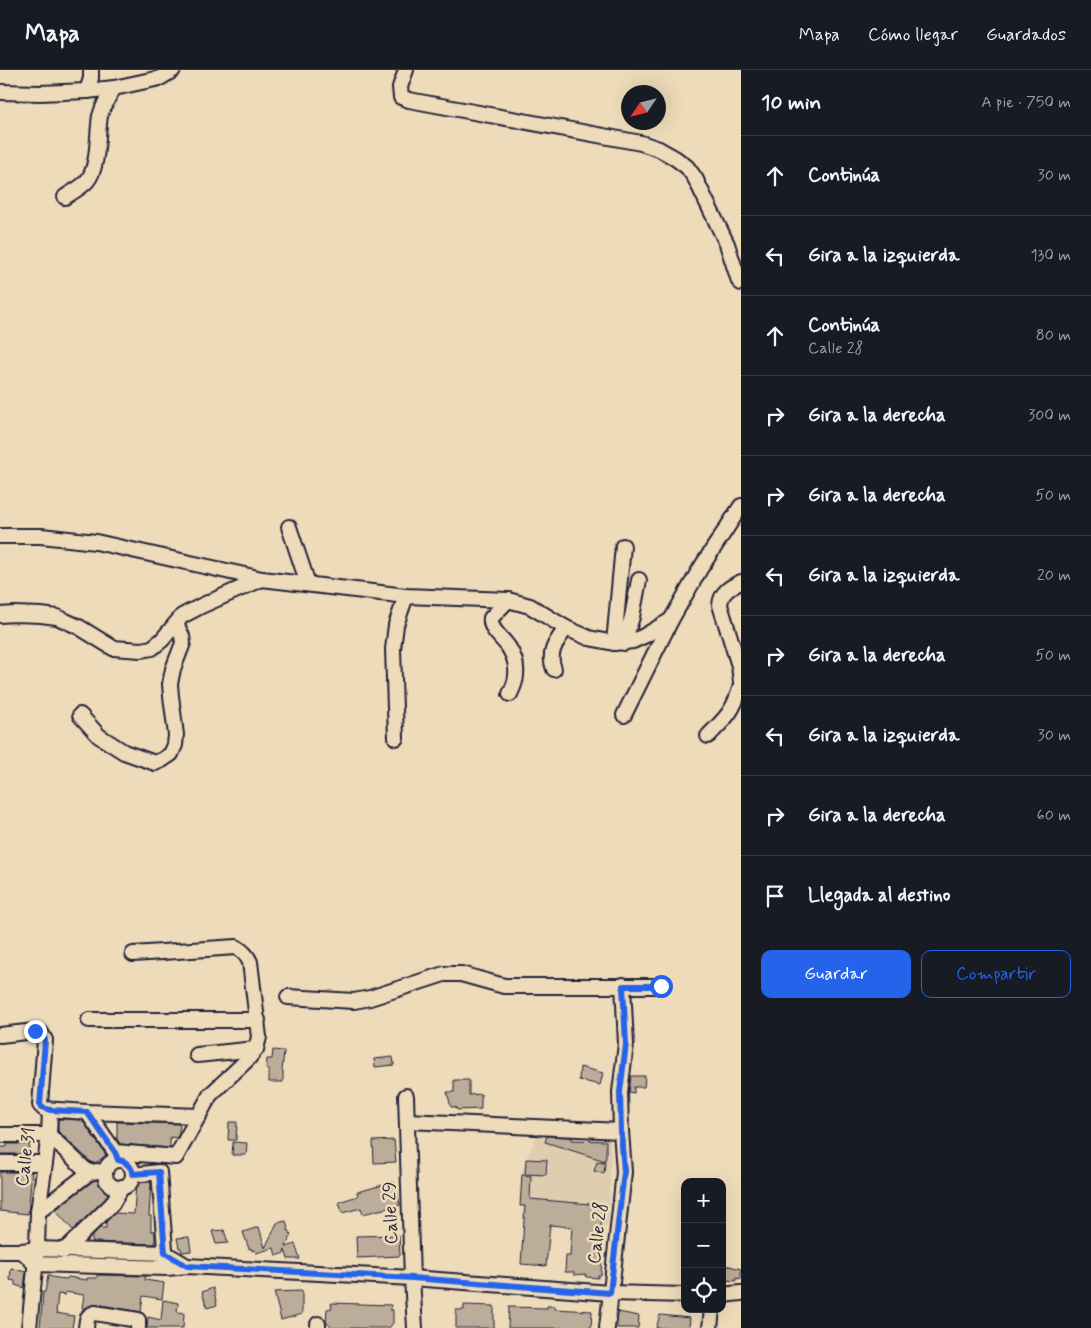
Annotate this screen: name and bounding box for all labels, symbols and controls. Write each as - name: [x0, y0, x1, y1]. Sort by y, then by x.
- text: Mapa: [25, 19, 80, 50]
- text: Mapa: [799, 23, 840, 47]
- text: Cómo llegar: [868, 23, 958, 47]
- text: Guardados: [986, 23, 1066, 47]
- north arrow: [621, 85, 666, 130]
- text: 10 min: [761, 89, 821, 117]
- text: A pie · 750 m: [981, 92, 1071, 113]
- icon: ahead: [761, 162, 789, 190]
- text: Continúa: [808, 163, 880, 188]
- text: 30 m: [1038, 165, 1071, 186]
- icon: left: [761, 242, 789, 270]
- text: Gira a la izquierda: [808, 243, 959, 268]
- text: 130 m: [1030, 245, 1071, 266]
- text: Continúa: [808, 313, 880, 338]
- icon: ahead: [761, 322, 789, 350]
- text: 80 m: [1036, 325, 1071, 346]
- text: Calle 28: [808, 338, 863, 359]
- icon: right: [761, 402, 789, 430]
- text: Gira a la derecha: [808, 403, 946, 428]
- text: 300 m: [1028, 405, 1071, 426]
- icon: right: [761, 482, 789, 510]
- text: Gira a la derecha: [808, 483, 946, 508]
- text: 50 m: [1035, 485, 1071, 506]
- icon: left: [761, 562, 789, 590]
- text: Gira a la izquierda: [808, 563, 959, 588]
- text: 20 m: [1037, 565, 1071, 586]
- icon: right: [761, 642, 789, 670]
- text: Gira a la derecha: [808, 643, 946, 668]
- text: 50 m: [1035, 645, 1071, 666]
- icon: left: [761, 722, 789, 750]
- text: Gira a la izquierda: [808, 723, 959, 748]
- text: 30 m: [1038, 725, 1071, 746]
- icon: right: [761, 802, 789, 830]
- text: Gira a la derecha: [808, 803, 946, 828]
- text: 60 m: [1037, 805, 1071, 826]
- icon: arrive: [761, 882, 789, 910]
- text: Llegada al destino: [808, 883, 950, 908]
- button: Guardar: [761, 950, 911, 998]
- button: Compartir: [921, 950, 1071, 998]
- route start: [650, 975, 673, 998]
- route end: [24, 1020, 47, 1043]
- street label: Calle 31: [10, 1126, 42, 1188]
- map controls: [681, 1178, 726, 1313]
- button: +: [681, 1178, 726, 1223]
- street label: Calle 29: [378, 1181, 404, 1245]
- street label: Calle 28: [582, 1201, 614, 1265]
- button: −: [681, 1223, 726, 1268]
- button: locate: [681, 1268, 726, 1313]

